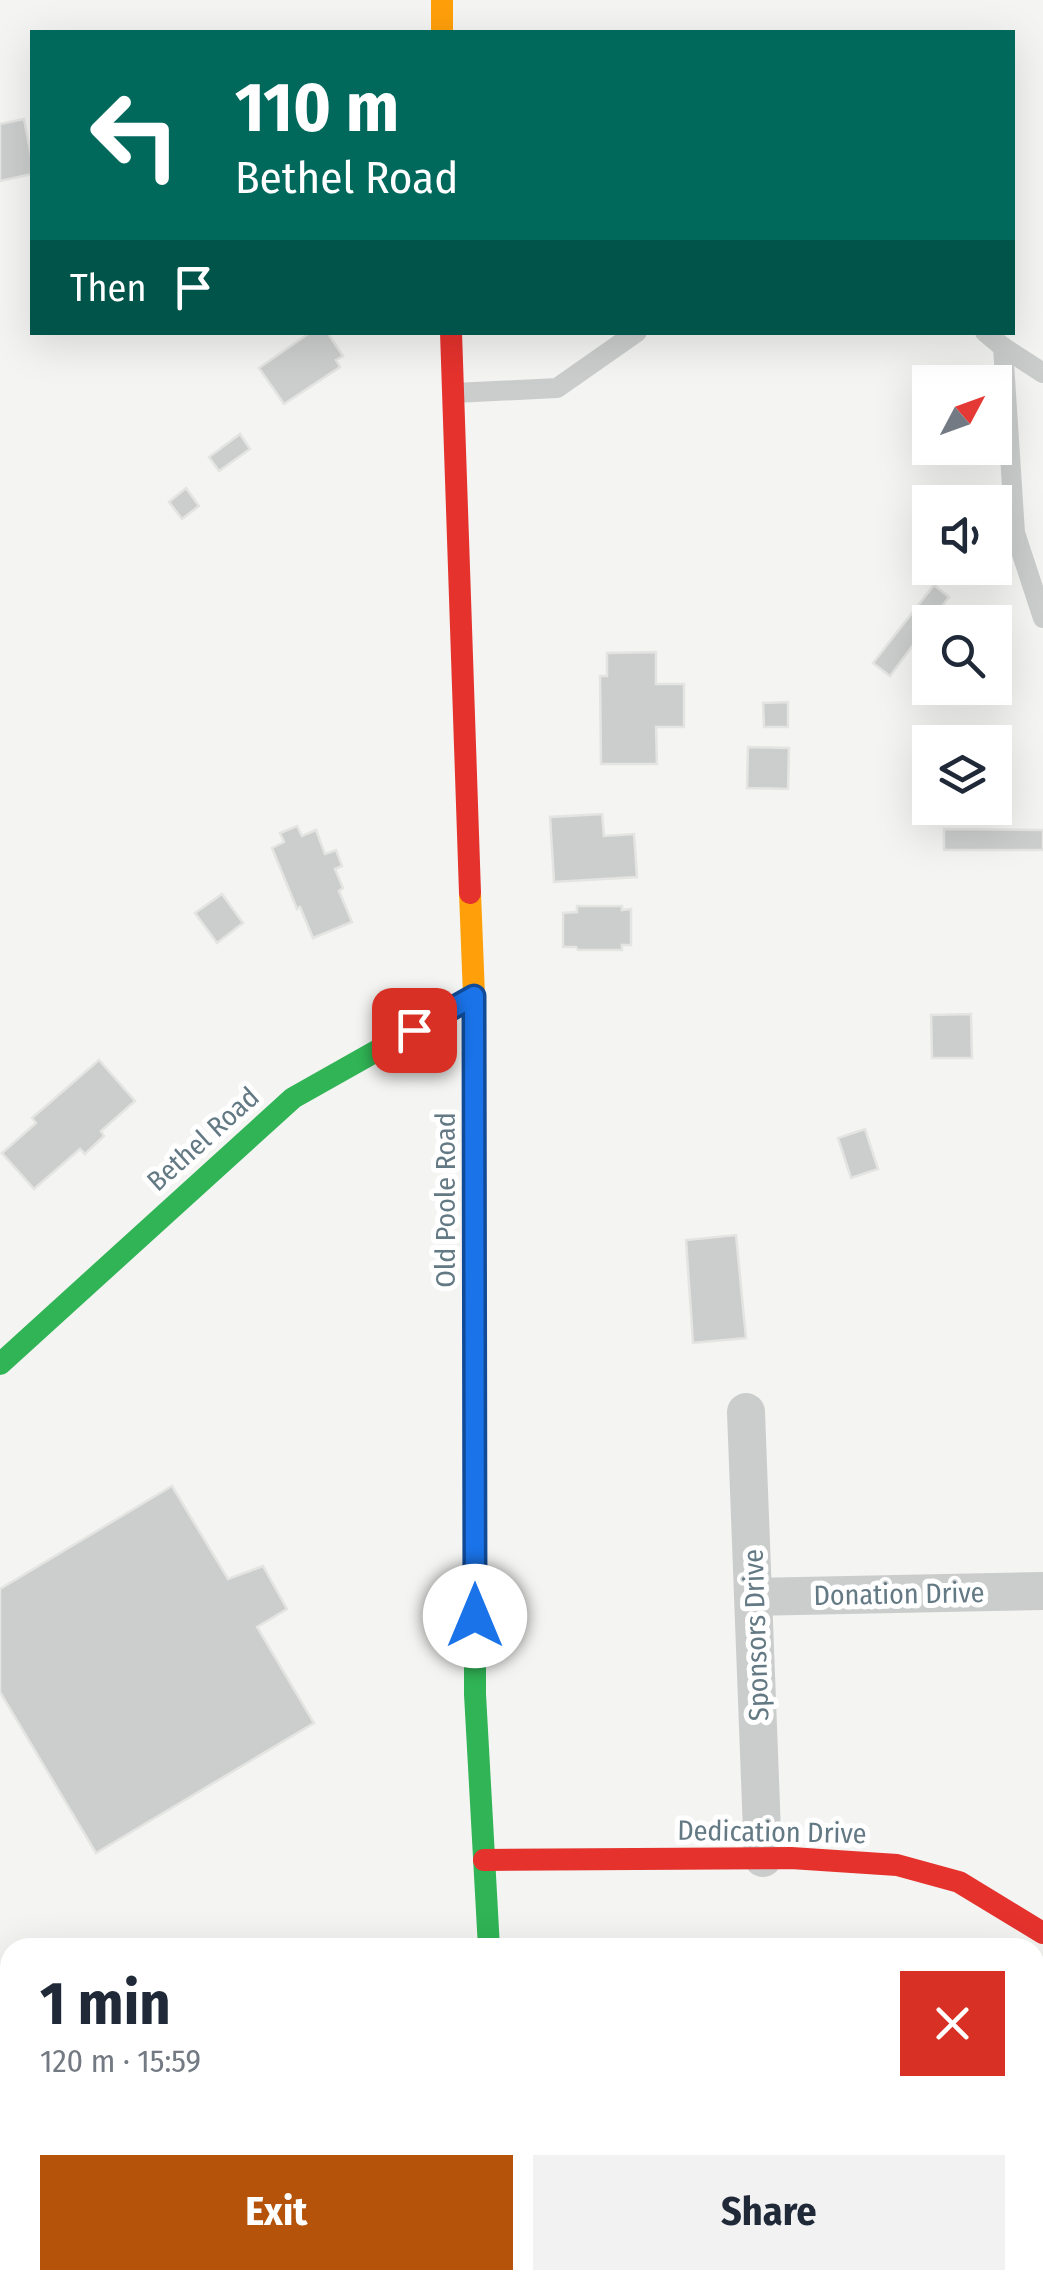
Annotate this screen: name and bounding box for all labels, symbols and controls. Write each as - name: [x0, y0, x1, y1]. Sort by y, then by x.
- text: 110 m: [235, 66, 399, 150]
- icon: left: [70, 70, 200, 200]
- text: Bethel Road: [235, 151, 458, 205]
- icon: arrive: [166, 260, 221, 315]
- text: Then: [70, 265, 146, 311]
- north arrow: [912, 365, 1012, 465]
- map controls: [912, 365, 1012, 825]
- button: sound: [912, 485, 1012, 585]
- button: search: [912, 605, 1012, 705]
- button: layers: [912, 725, 1012, 825]
- pin: [372, 988, 457, 1073]
- icon: arrive: [387, 1003, 442, 1058]
- street label: Bethel Road: [140, 1080, 266, 1198]
- street label: Old Poole Road: [429, 1112, 462, 1288]
- street label: Sponsors Drive: [737, 1548, 775, 1722]
- position arrow: [423, 1564, 527, 1668]
- street label: Donation Drive: [813, 1576, 985, 1612]
- street label: Dedication Drive: [677, 1814, 867, 1850]
- text: 1 min: [40, 1968, 171, 2040]
- button: close: [900, 1971, 1005, 2076]
- text: 120 m · 15:59: [40, 2042, 201, 2080]
- button: Exit: [40, 2155, 513, 2270]
- button: Share: [533, 2155, 1005, 2270]

